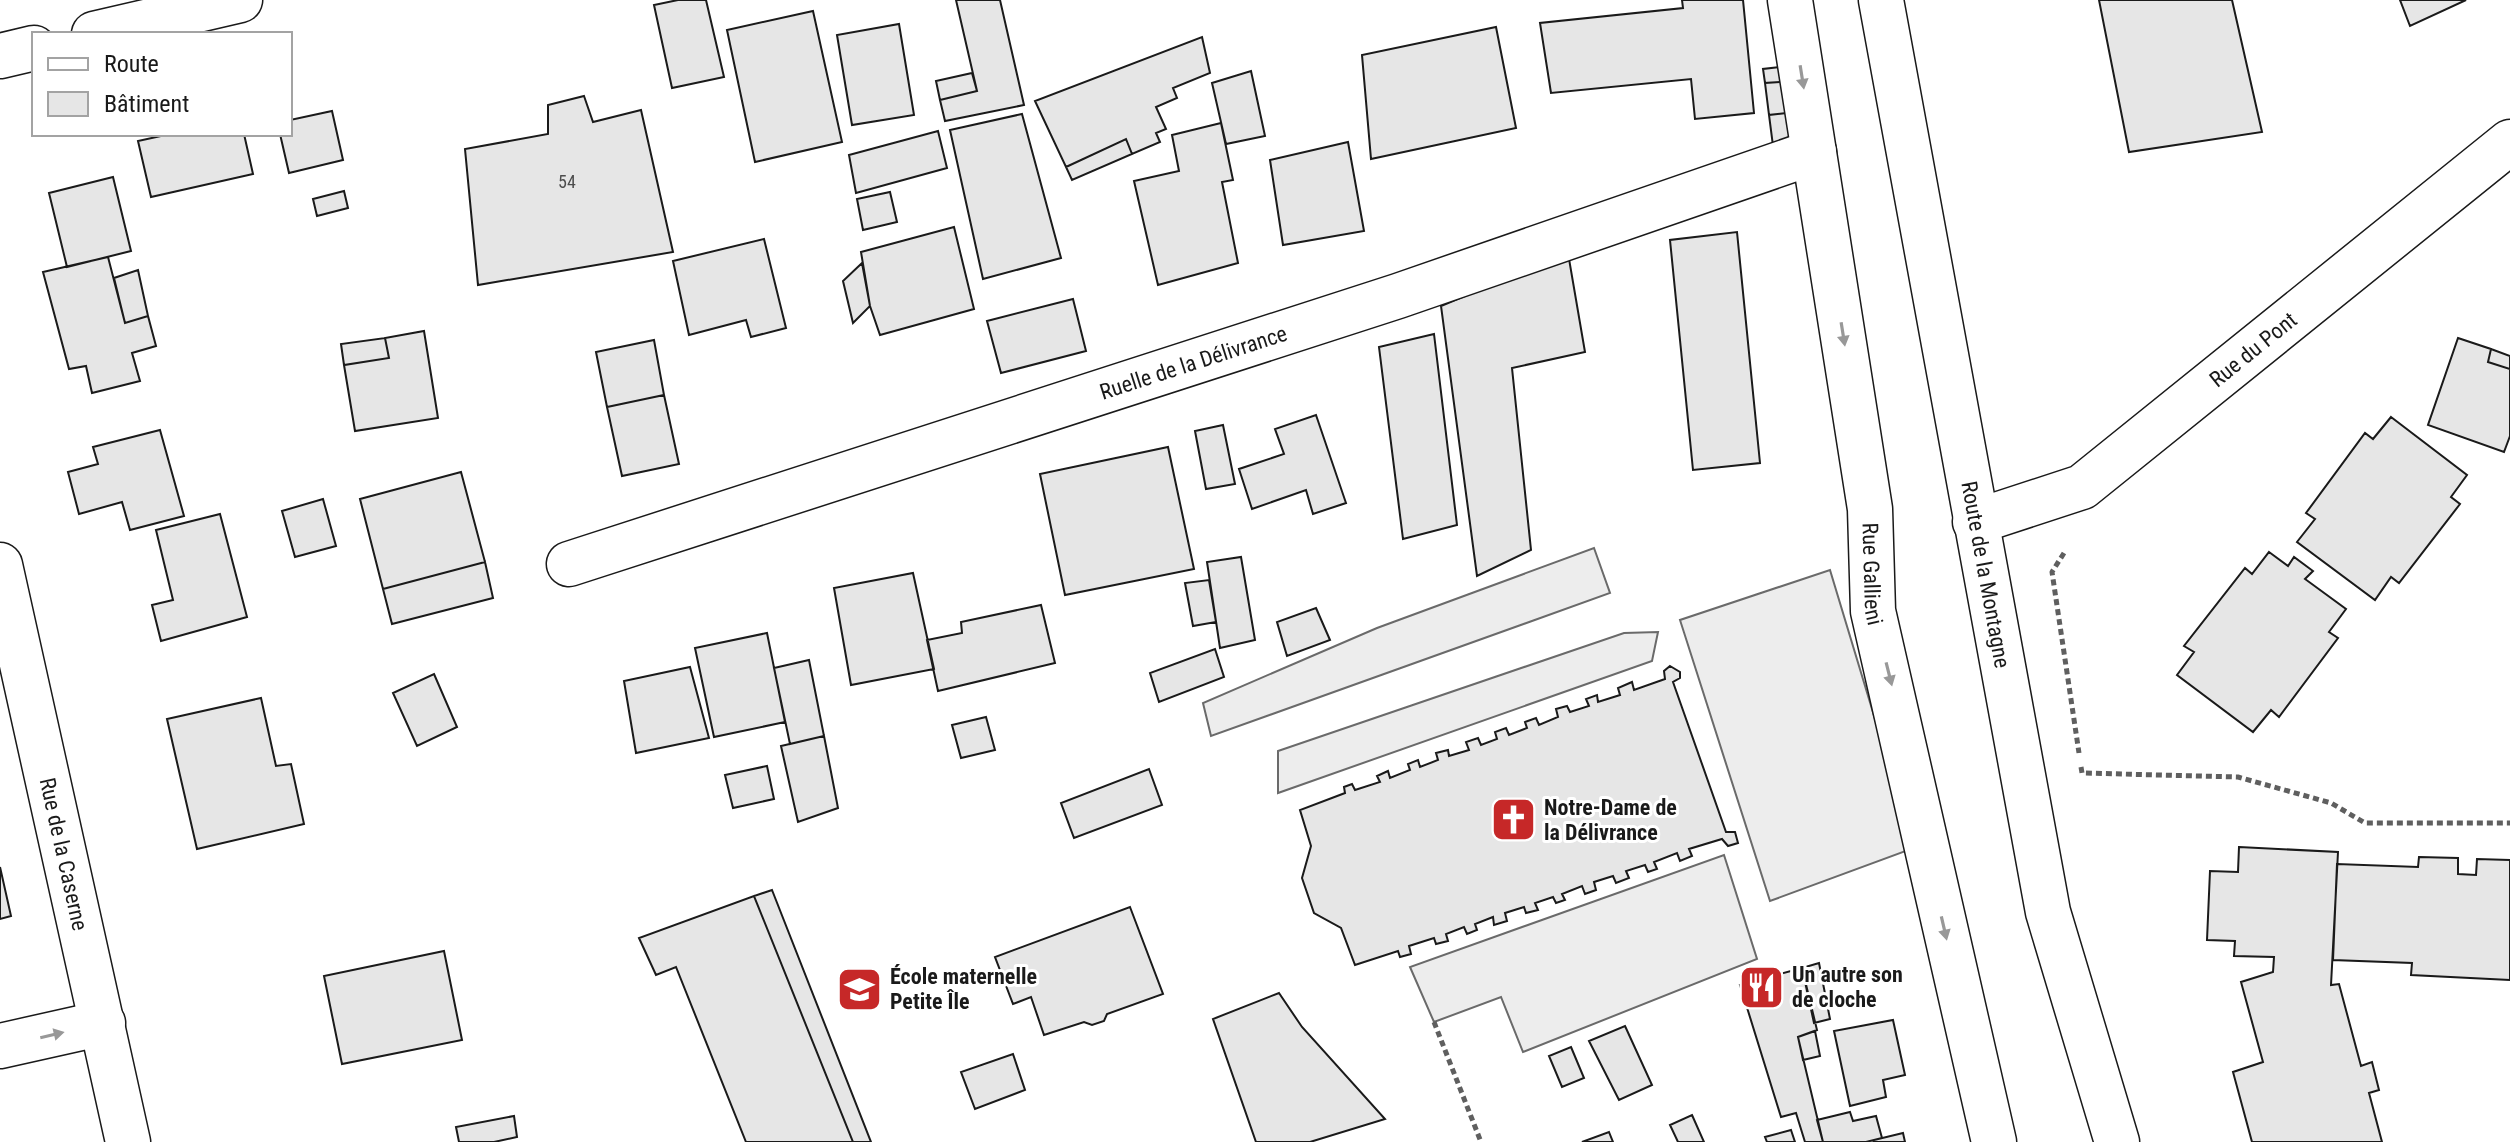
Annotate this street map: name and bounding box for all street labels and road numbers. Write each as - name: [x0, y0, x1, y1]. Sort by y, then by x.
- street label: Rue du Pont: [2204, 307, 2301, 392]
- street label: Ruelle de la Délivrance: [1096, 320, 1290, 404]
- street label: Route de la Montagne: [1957, 479, 2016, 670]
- street label: Rue Gallieni: [1858, 522, 1888, 627]
- street label: Rue de la Caserne: [35, 775, 93, 933]

